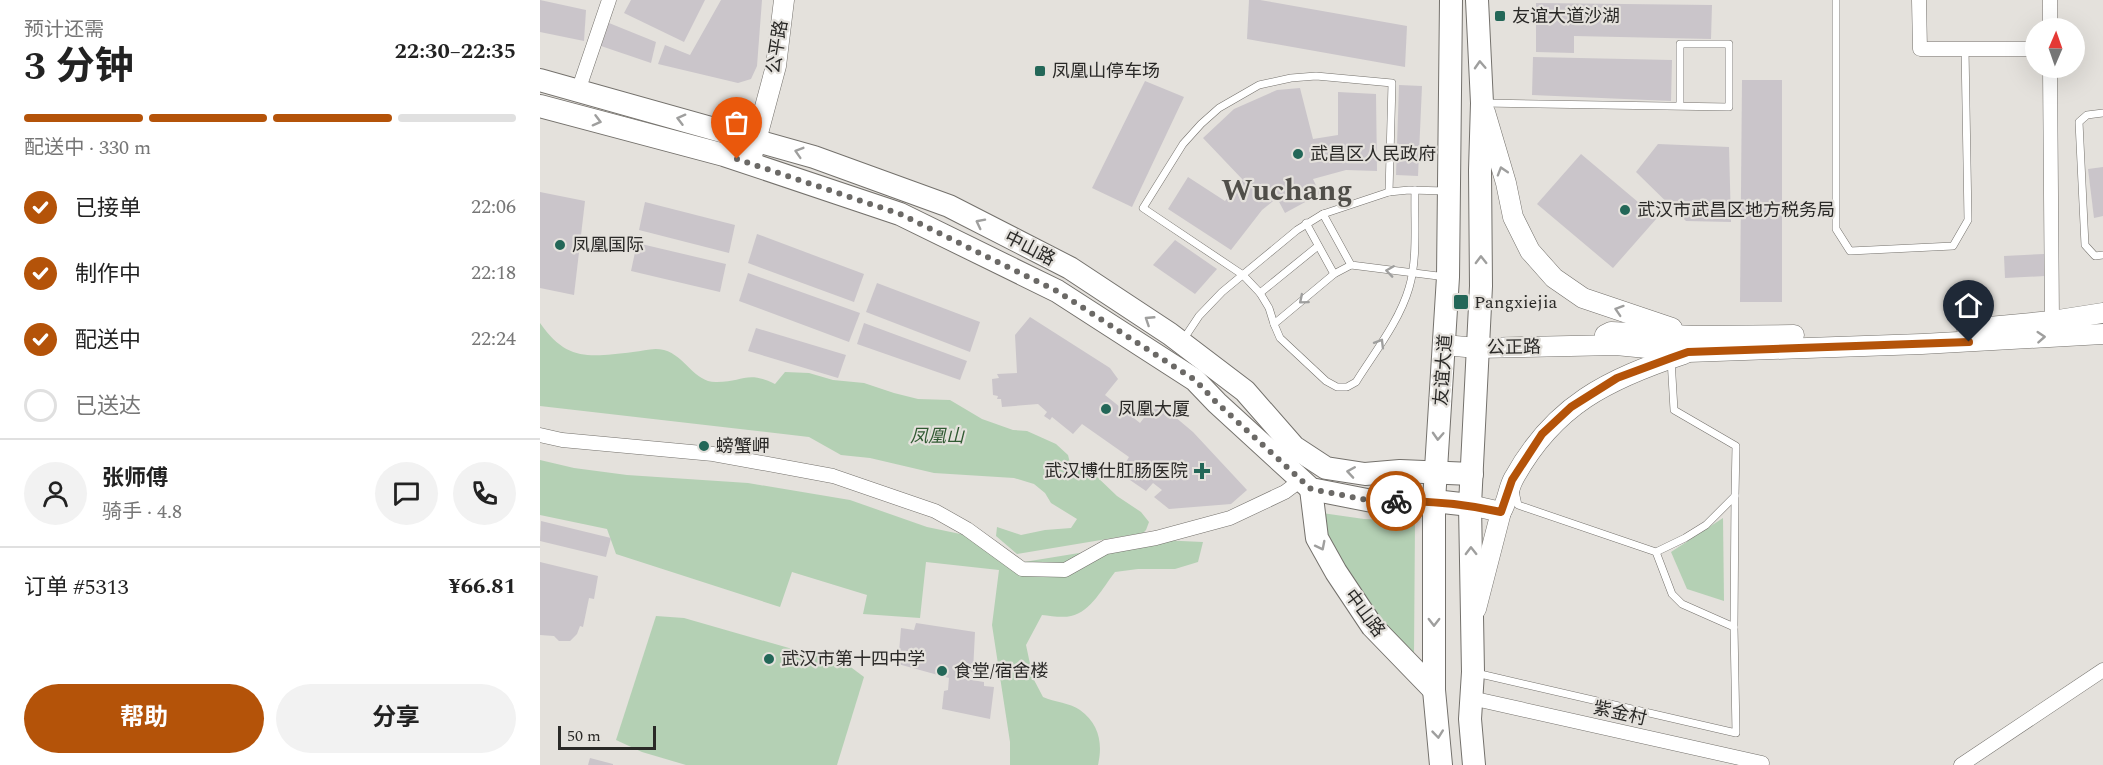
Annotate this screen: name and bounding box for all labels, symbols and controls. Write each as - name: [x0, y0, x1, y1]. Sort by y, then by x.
- place label: 友谊大道沙湖: [1512, 3, 1620, 30]
- marker: 友谊大道沙湖: [1493, 9, 1507, 23]
- text: 预计还需: [24, 15, 104, 45]
- street label: 公平路: [760, 18, 795, 76]
- north arrow: [2025, 18, 2085, 78]
- map controls: [2025, 18, 2085, 78]
- text: 22:30–22:35: [394, 35, 516, 68]
- text: 3 分钟: [24, 38, 134, 97]
- place label: 凤凰山停车场: [1052, 58, 1160, 85]
- one-way arrow: [1474, 61, 1487, 70]
- marker: 凤凰山停车场: [1033, 64, 1047, 78]
- pin: [711, 97, 762, 159]
- icon: bag: [720, 106, 753, 139]
- one-way arrow: [591, 113, 601, 126]
- one-way arrow: [676, 114, 687, 126]
- text: 配送中 · 330 m: [24, 133, 151, 163]
- place label: 武昌区人民政府: [1310, 141, 1436, 168]
- one-way arrow: [794, 147, 805, 159]
- marker: 武昌区人民政府: [1291, 147, 1305, 161]
- one-way arrow: [1497, 166, 1509, 177]
- district label: Wuchang: [1221, 168, 1353, 214]
- icon: check: [24, 191, 57, 224]
- text: 已接单: [75, 192, 141, 225]
- text: 22:06: [471, 192, 516, 222]
- place label: 武汉市武昌区地方税务局: [1637, 197, 1835, 224]
- marker: 武汉市武昌区地方税务局: [1618, 203, 1632, 217]
- one-way arrow: [976, 218, 987, 230]
- street label: 中山路: [1000, 224, 1060, 273]
- place label: 凤凰国际: [572, 232, 644, 259]
- marker: 凤凰国际: [553, 238, 567, 252]
- one-way arrow: [1475, 256, 1487, 265]
- icon: check: [24, 257, 57, 290]
- text: 制作中: [75, 258, 141, 291]
- text: 22:18: [471, 258, 516, 288]
- one-way arrow: [1386, 265, 1395, 277]
- pin: [1943, 280, 1994, 342]
- place label: Pangxiejia: [1474, 289, 1558, 316]
- icon: home: [1952, 289, 1985, 322]
- one-way arrow: [1299, 292, 1310, 303]
- marker: Pangxiejia: [1452, 293, 1470, 311]
- one-way arrow: [1614, 305, 1625, 318]
- one-way arrow: [1145, 316, 1156, 327]
- icon: check: [24, 323, 57, 356]
- text: 配送中: [75, 324, 141, 357]
- text: 22:24: [471, 324, 516, 354]
- one-way arrow: [2036, 330, 2045, 343]
- street label: 友谊大道: [1428, 333, 1459, 407]
- street label: 公正路: [1487, 334, 1541, 361]
- one-way arrow: [1373, 339, 1384, 349]
- text: 已送达: [75, 390, 141, 423]
- place label: 凤凰大厦: [1118, 396, 1190, 423]
- marker: 凤凰大厦: [1099, 402, 1113, 416]
- park label: 凤凰山: [910, 423, 965, 450]
- one-way arrow: [1432, 431, 1445, 440]
- place label: 螃蟹岬: [716, 433, 770, 460]
- marker: 螃蟹岬: [697, 439, 711, 453]
- place label: 武汉博仕肛肠医院: [1044, 458, 1188, 485]
- button: person: [24, 462, 87, 525]
- text: 张师傅: [102, 462, 168, 495]
- button: chat: [375, 462, 438, 525]
- button: phone: [453, 462, 516, 525]
- marker: 武汉博仕肛肠医院: [1193, 462, 1211, 480]
- one-way arrow: [1347, 467, 1356, 479]
- courier: [1366, 471, 1426, 531]
- icon: bike: [1380, 485, 1413, 518]
- text: 骑手 · 4.8: [102, 497, 182, 527]
- one-way arrow: [1314, 539, 1326, 550]
- one-way arrow: [1465, 546, 1477, 555]
- text: ¥66.81: [448, 570, 516, 603]
- text: 订单 #5313: [24, 571, 129, 604]
- street label: 中山路: [1338, 584, 1392, 643]
- one-way arrow: [1428, 618, 1440, 627]
- place label: 武汉市第十四中学: [781, 646, 925, 673]
- marker: 武汉市第十四中学: [762, 652, 776, 666]
- place label: 食堂/宿舍楼: [954, 658, 1049, 685]
- marker: 食堂/宿舍楼: [935, 664, 949, 678]
- button: 帮助: [24, 684, 264, 753]
- button: 分享: [276, 684, 516, 753]
- street label: 紫金村: [1591, 694, 1649, 733]
- scale bar: [558, 723, 656, 750]
- text: 50 m: [567, 724, 601, 748]
- one-way arrow: [1431, 730, 1443, 739]

